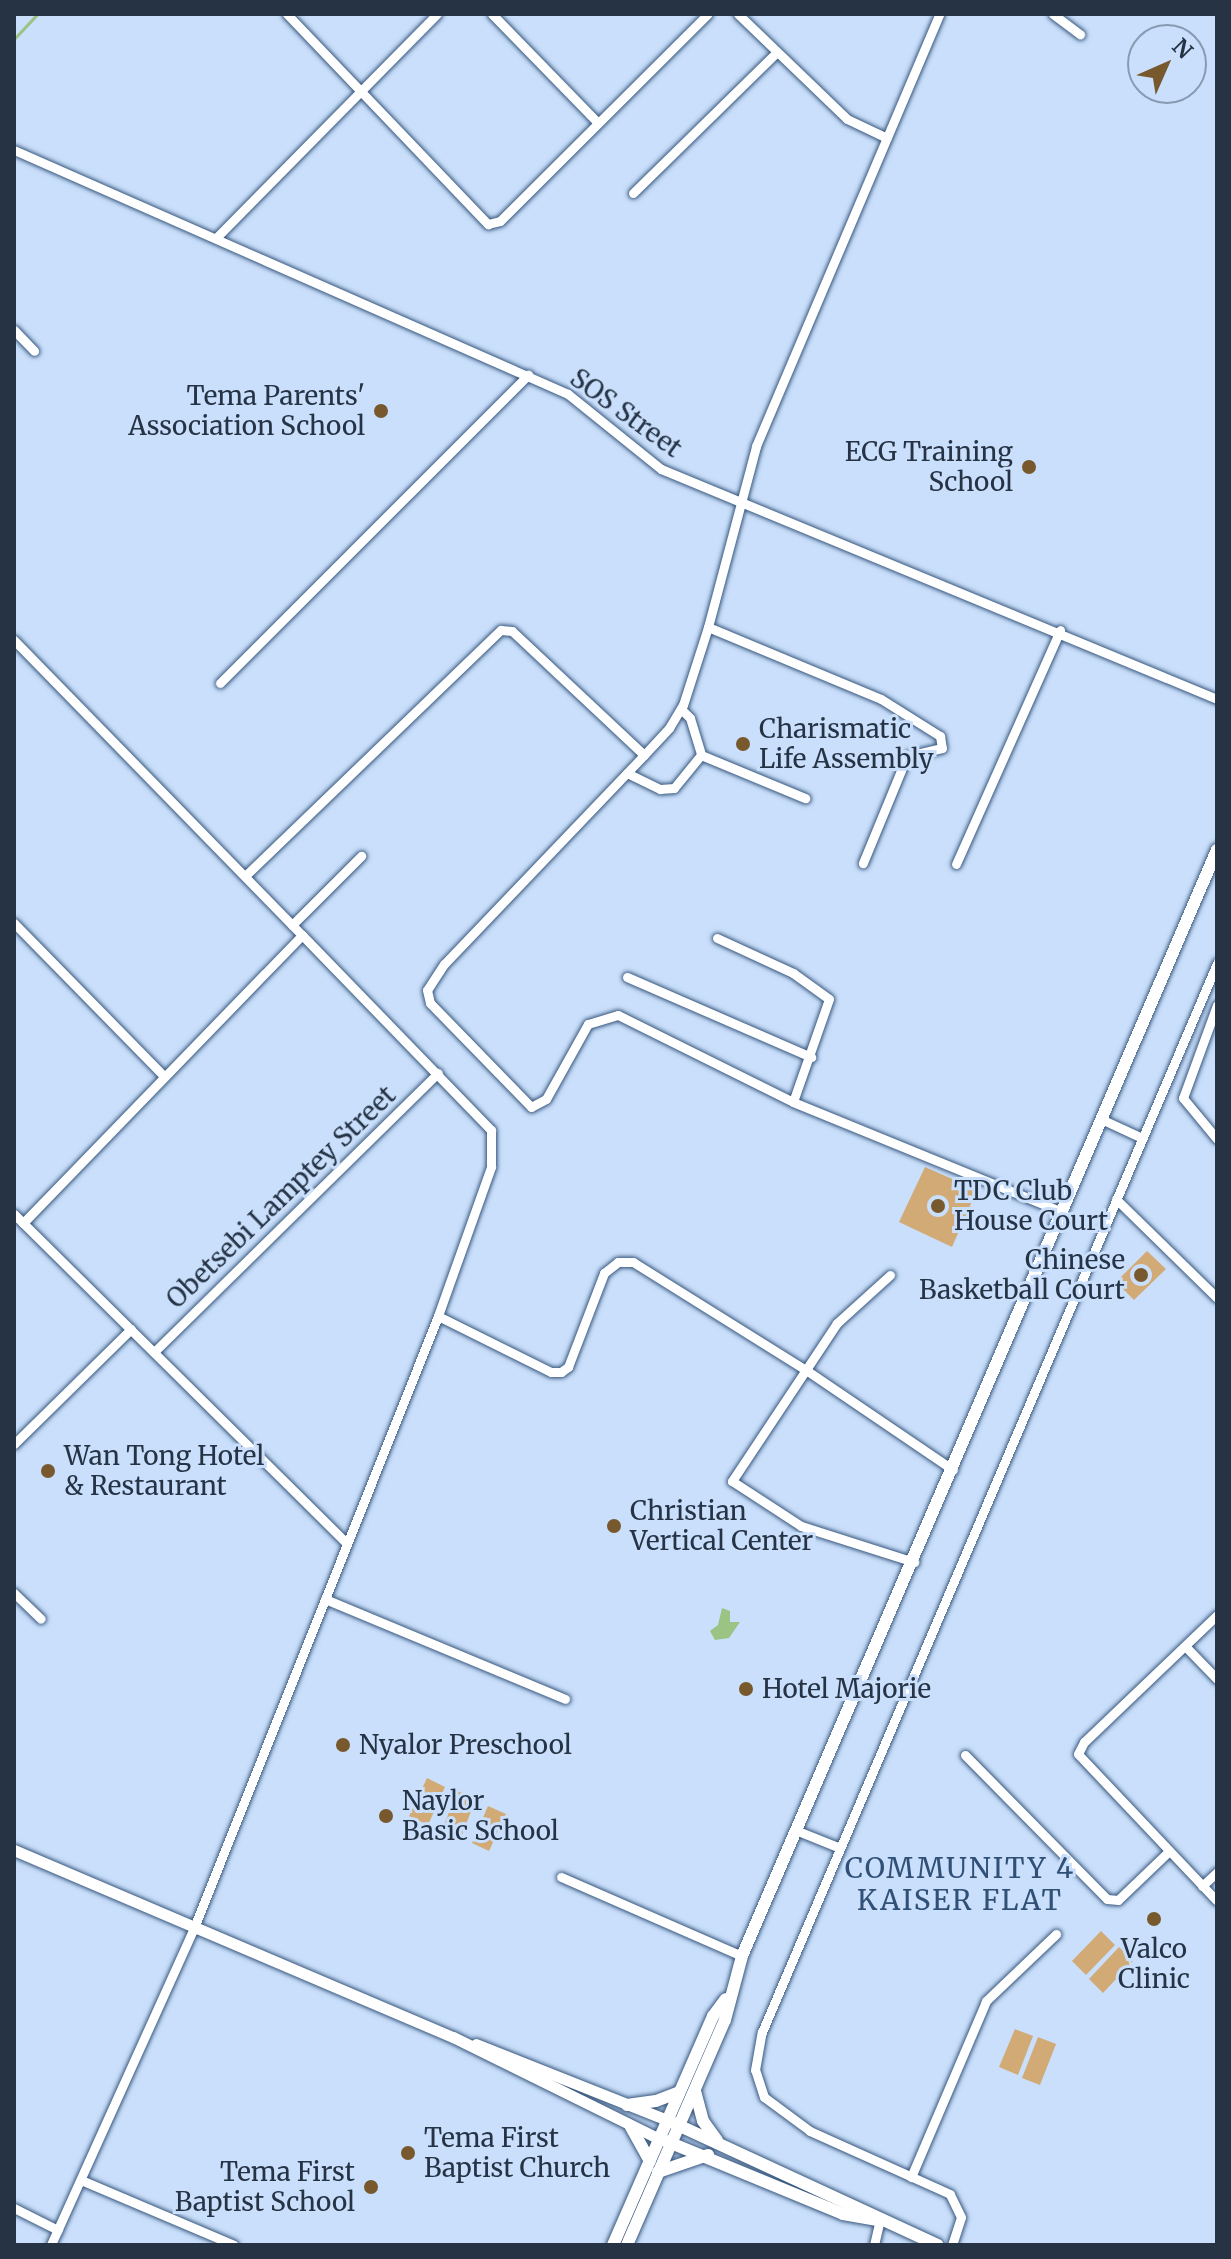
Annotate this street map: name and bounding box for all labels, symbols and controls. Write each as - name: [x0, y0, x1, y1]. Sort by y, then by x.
- north arrow: [1127, 24, 1207, 104]
- text: N: [1167, 32, 1199, 64]
- street label: SOS Street: [564, 362, 688, 464]
- place label: Tema Parents' Association School: [128, 380, 365, 442]
- marker: Tema Parents' Association School: [372, 402, 390, 420]
- place label: ECG Training School: [845, 436, 1013, 498]
- marker: ECG Training School: [1020, 458, 1038, 476]
- place label: Charismatic Life Assembly: [759, 713, 934, 774]
- marker: Charismatic Life Assembly: [734, 735, 752, 753]
- street label: Obetsebi Lamptey Street: [160, 1079, 402, 1315]
- place label: TDC Club House Court: [954, 1175, 1108, 1236]
- marker: TDC Club House Court: [929, 1197, 947, 1215]
- place label: Chinese Basketball Court: [919, 1244, 1125, 1306]
- marker: Chinese Basketball Court: [1132, 1266, 1150, 1284]
- place label: Wan Tong Hotel & Restaurant: [64, 1440, 264, 1502]
- marker: Wan Tong Hotel & Restaurant: [39, 1462, 57, 1480]
- place label: Christian Vertical Center: [630, 1495, 813, 1556]
- marker: Christian Vertical Center: [605, 1517, 623, 1535]
- place label: Hotel Majorie: [762, 1673, 931, 1705]
- marker: Hotel Majorie: [737, 1680, 755, 1698]
- place label: Nyalor Preschool: [359, 1729, 572, 1761]
- marker: Nyalor Preschool: [334, 1736, 352, 1754]
- place label: Naylor Basic School: [402, 1785, 559, 1846]
- marker: Naylor Basic School: [377, 1807, 395, 1825]
- district label: COMMUNITY 4 KAISER FLAT: [845, 1851, 1075, 1917]
- marker: Valco Clinic: [1143, 1908, 1165, 1930]
- place label: Valco Clinic: [1118, 1933, 1190, 1994]
- place label: Tema First Baptist Church: [424, 2122, 610, 2184]
- marker: Tema First Baptist Church: [399, 2144, 417, 2162]
- place label: Tema First Baptist School: [175, 2156, 355, 2218]
- marker: Tema First Baptist School: [362, 2178, 380, 2196]

